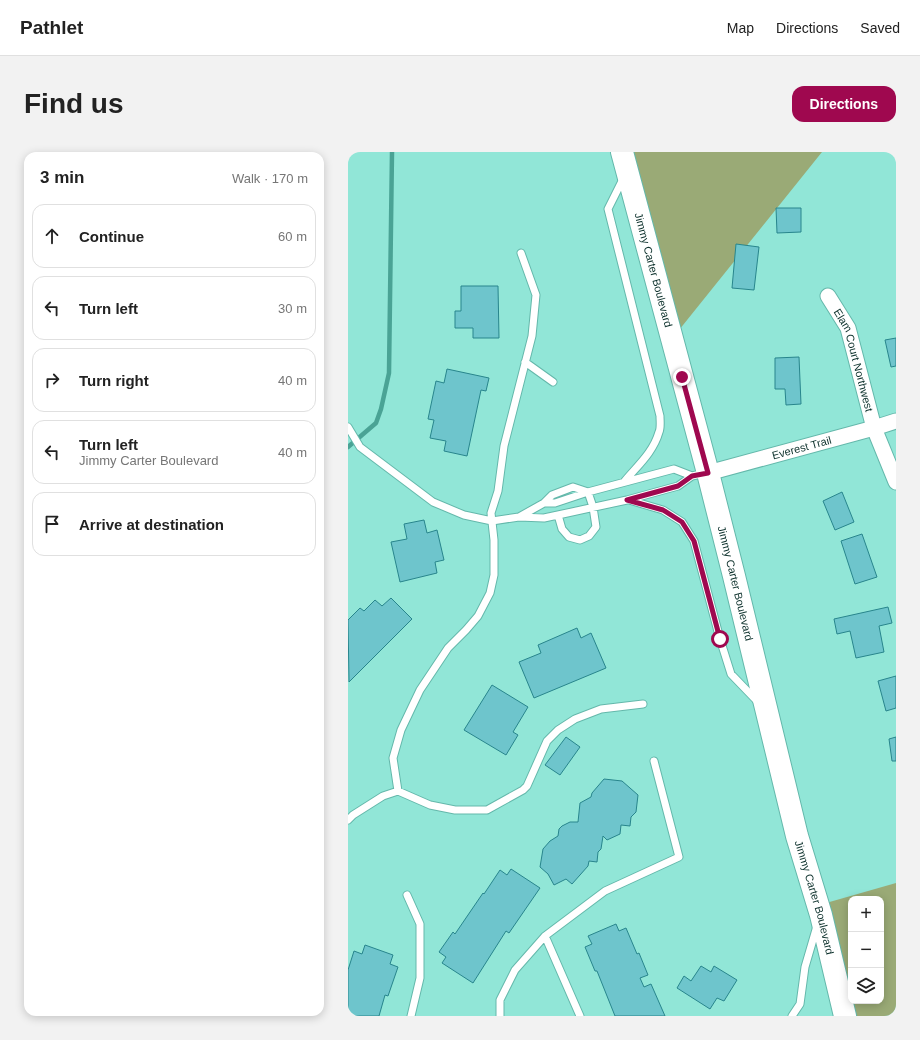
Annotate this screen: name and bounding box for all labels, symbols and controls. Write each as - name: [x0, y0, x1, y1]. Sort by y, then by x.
- text: Pathlet: [20, 17, 83, 38]
- text: Map: [727, 20, 754, 36]
- text: Directions: [776, 20, 838, 36]
- text: Saved: [860, 20, 900, 36]
- button: Directions: [792, 86, 896, 122]
- text: Find us: [24, 88, 124, 119]
- text: 3 min: [40, 168, 84, 187]
- text: Walk · 170 m: [232, 171, 308, 186]
- street label: Jimmy Carter Boulevard: [632, 211, 675, 328]
- icon: ahead: [41, 225, 63, 247]
- text: Continue: [79, 228, 144, 245]
- text: 60 m: [278, 229, 307, 244]
- icon: left: [41, 297, 63, 319]
- text: Turn left: [79, 300, 138, 317]
- text: 30 m: [278, 301, 307, 316]
- street label: Elam Court Northwest: [831, 307, 875, 413]
- route end: [673, 368, 691, 386]
- icon: right: [41, 369, 63, 391]
- text: Turn right: [79, 372, 149, 389]
- text: 40 m: [278, 373, 307, 388]
- street label: Everest Trail: [771, 434, 833, 461]
- text: Turn left: [79, 436, 138, 453]
- icon: left: [41, 441, 63, 463]
- text: 40 m: [278, 445, 307, 460]
- text: Jimmy Carter Boulevard: [79, 453, 218, 468]
- icon: arrive: [41, 513, 63, 535]
- text: Arrive at destination: [79, 516, 224, 533]
- street label: Jimmy Carter Boulevard: [716, 524, 755, 642]
- route start: [711, 630, 729, 648]
- street label: Jimmy Carter Boulevard: [793, 839, 836, 956]
- map controls: [848, 896, 884, 1004]
- button: +: [848, 896, 884, 932]
- button: −: [848, 932, 884, 968]
- button: layers: [848, 968, 884, 1004]

